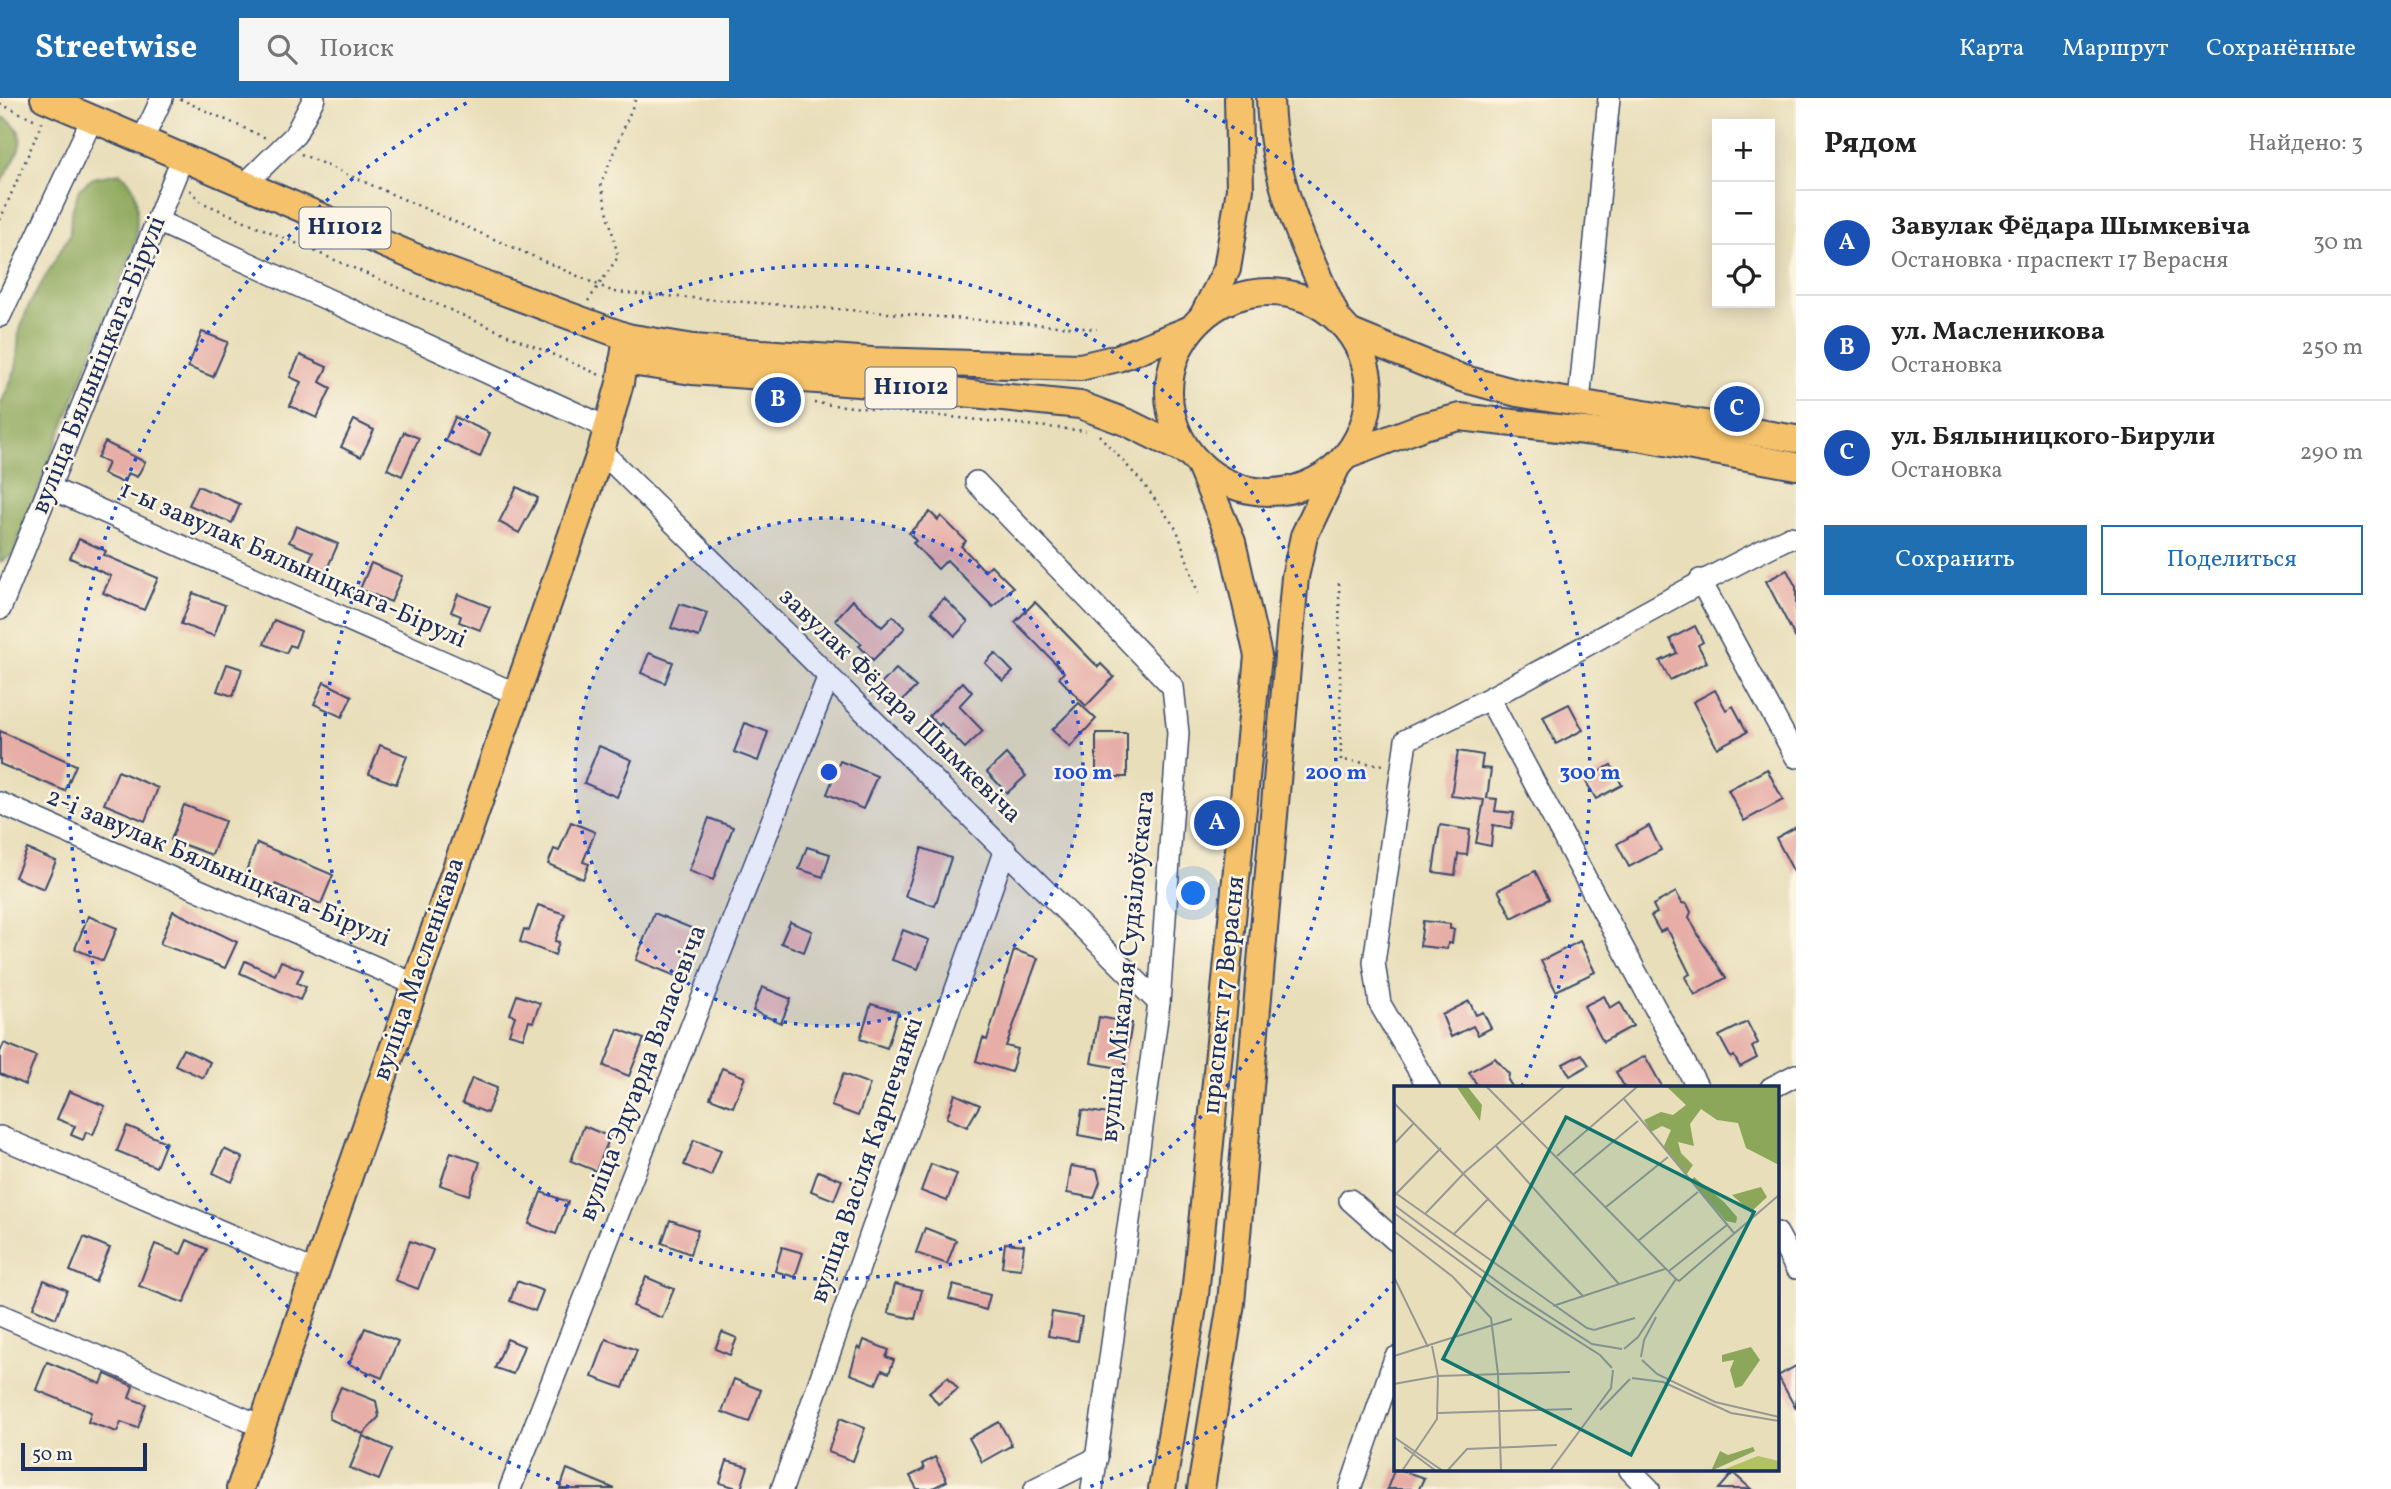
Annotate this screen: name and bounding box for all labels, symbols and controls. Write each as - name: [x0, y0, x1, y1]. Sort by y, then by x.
- search box: [239, 18, 729, 81]
- text: Streetwise: [35, 26, 197, 72]
- icon: search: [263, 30, 301, 68]
- text: Поиск: [319, 31, 394, 67]
- text: Карта: [1959, 32, 2024, 66]
- text: Маршрут: [2062, 32, 2168, 66]
- text: Сохранённые: [2206, 32, 2356, 66]
- map controls: [1712, 119, 1775, 308]
- button: +: [1712, 119, 1775, 182]
- text: Рядом: [1824, 123, 1917, 165]
- text: Найдено: 3: [2248, 128, 2363, 160]
- button: −: [1712, 182, 1775, 245]
- road number: Н11012: [300, 208, 390, 248]
- text: Завулак Фёдара Шымкевіча: [1891, 209, 2250, 245]
- street label: вуліца Бялыніцкага-Бірулі: [23, 211, 175, 519]
- text: A: [1839, 227, 1855, 259]
- text: 30 m: [2313, 227, 2363, 259]
- button: locate: [1712, 245, 1775, 308]
- text: Остановка · праспект 17 Верасня: [1891, 245, 2228, 277]
- text: ул. Масленикова: [1891, 314, 2105, 350]
- text: B: [1839, 332, 1855, 364]
- text: 250 m: [2301, 332, 2363, 364]
- text: Остановка: [1891, 350, 2003, 382]
- road number: Н11012: [866, 368, 956, 408]
- pin: B: [755, 374, 801, 426]
- pin: C: [1714, 383, 1760, 435]
- text: ул. Бялыницкого-Бирули: [1891, 419, 2215, 455]
- text: C: [1840, 437, 1854, 469]
- text: 290 m: [2300, 437, 2363, 469]
- text: Остановка: [1891, 455, 2003, 487]
- street label: 1-ы завулак Бялыніцкага-Бірулі: [114, 472, 472, 658]
- button: Сохранить: [1824, 525, 2087, 595]
- button: Поделиться: [2101, 525, 2363, 595]
- street label: завулак Фёдара Шымкевіча: [770, 580, 1030, 832]
- text: 100 m: [1053, 759, 1113, 788]
- text: 200 m: [1305, 759, 1367, 788]
- text: 300 m: [1560, 759, 1620, 788]
- centre of rings: [817, 760, 841, 784]
- street label: 2-і завулак Бялыніцкага-Бірулі: [40, 779, 396, 957]
- street label: вуліца Мікалая Судзілоўскага: [1092, 788, 1164, 1144]
- pin: A: [1194, 797, 1240, 849]
- street label: вуліца Масленікава: [364, 853, 474, 1085]
- street label: праспект 17 Верасня: [1194, 874, 1254, 1116]
- your location: [1176, 876, 1210, 910]
- street label: вуліца Эдуарда Валасевіча: [570, 920, 716, 1226]
- street label: вуліца Васіля Карпечанкі: [801, 1012, 933, 1308]
- inset map: [1394, 1086, 1778, 1472]
- scale bar: [21, 1440, 147, 1472]
- text: 50 m: [32, 1442, 73, 1468]

